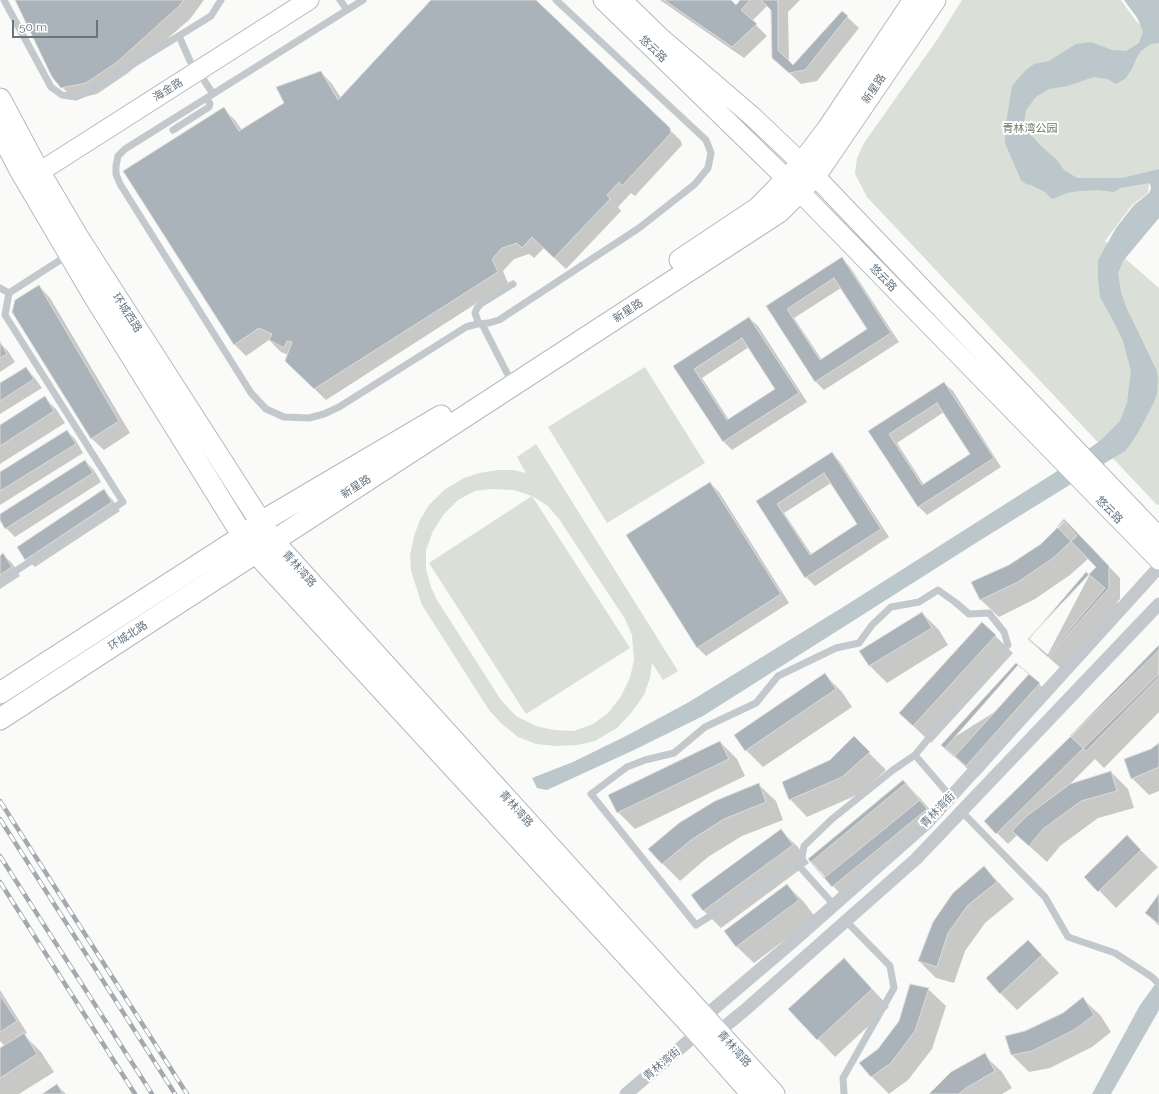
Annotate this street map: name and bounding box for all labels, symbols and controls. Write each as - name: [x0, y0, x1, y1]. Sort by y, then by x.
- scale bar: [14, 12, 100, 38]
- text: 50 m: [19, 20, 47, 34]
- street label: 悠云路: [637, 33, 669, 65]
- street label: 新星路: [859, 72, 889, 106]
- street label: 海金路: [151, 76, 185, 104]
- park label: 青林湾公园: [1003, 122, 1057, 136]
- street label: 悠云路: [867, 262, 899, 294]
- street label: 环城西路: [109, 291, 145, 335]
- street label: 新星路: [611, 296, 645, 326]
- street label: 新星路: [339, 472, 373, 502]
- street label: 悠云路: [1093, 494, 1125, 526]
- street label: 青林湾路: [279, 548, 319, 590]
- street label: 环城北路: [106, 618, 150, 654]
- street label: 青林湾路: [496, 788, 536, 830]
- street label: 青林湾街: [918, 790, 958, 830]
- street label: 青林湾路: [714, 1028, 754, 1070]
- street label: 青林湾街: [641, 1045, 683, 1083]

